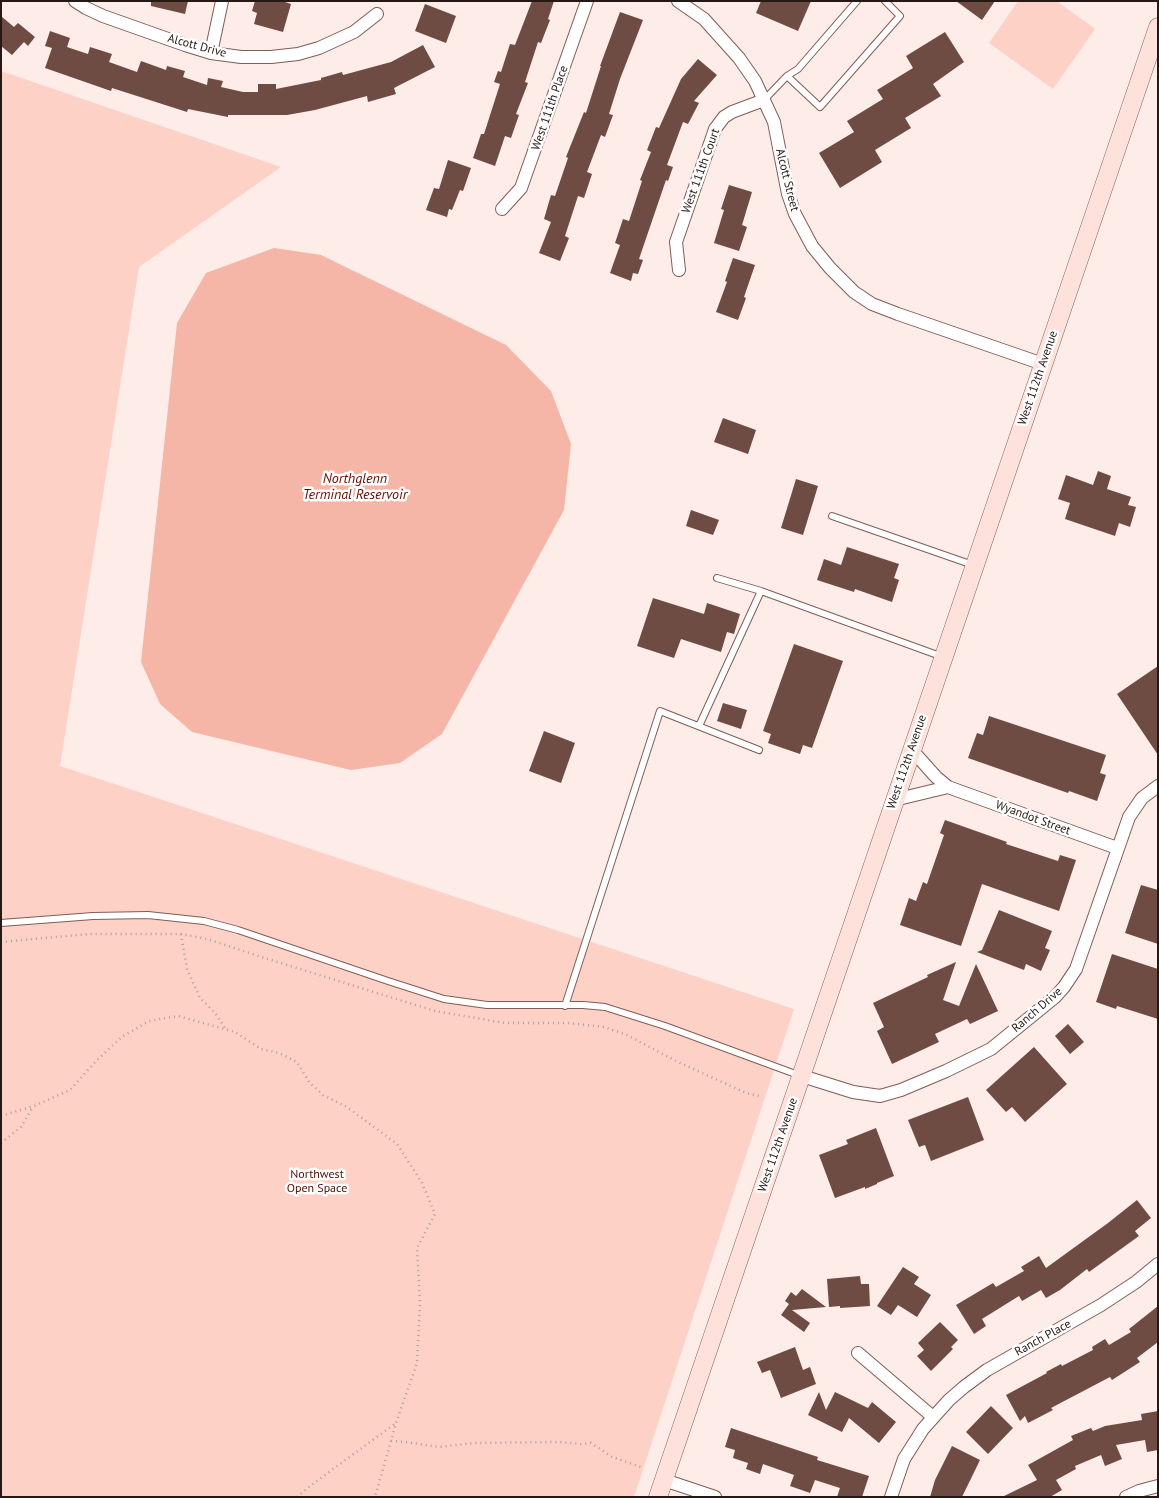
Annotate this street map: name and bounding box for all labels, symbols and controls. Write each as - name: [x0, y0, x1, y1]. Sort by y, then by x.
- street label: Alcott Drive: [166, 31, 228, 61]
- street label: West 111th Place: [529, 64, 571, 152]
- street label: West 111th Court: [679, 127, 723, 215]
- street label: Alcott Street: [772, 147, 802, 213]
- street label: West 112th Avenue: [1015, 329, 1061, 427]
- water label: Northglenn Terminal Reservoir: [303, 471, 407, 504]
- street label: West 112th Avenue: [884, 713, 930, 811]
- street label: Wyandot Street: [994, 798, 1072, 838]
- street label: Ranch Drive: [1009, 984, 1065, 1036]
- street label: West 112th Avenue: [755, 1096, 801, 1194]
- park label: Northwest Open Space: [287, 1168, 347, 1196]
- street label: Ranch Place: [1012, 1317, 1074, 1359]

